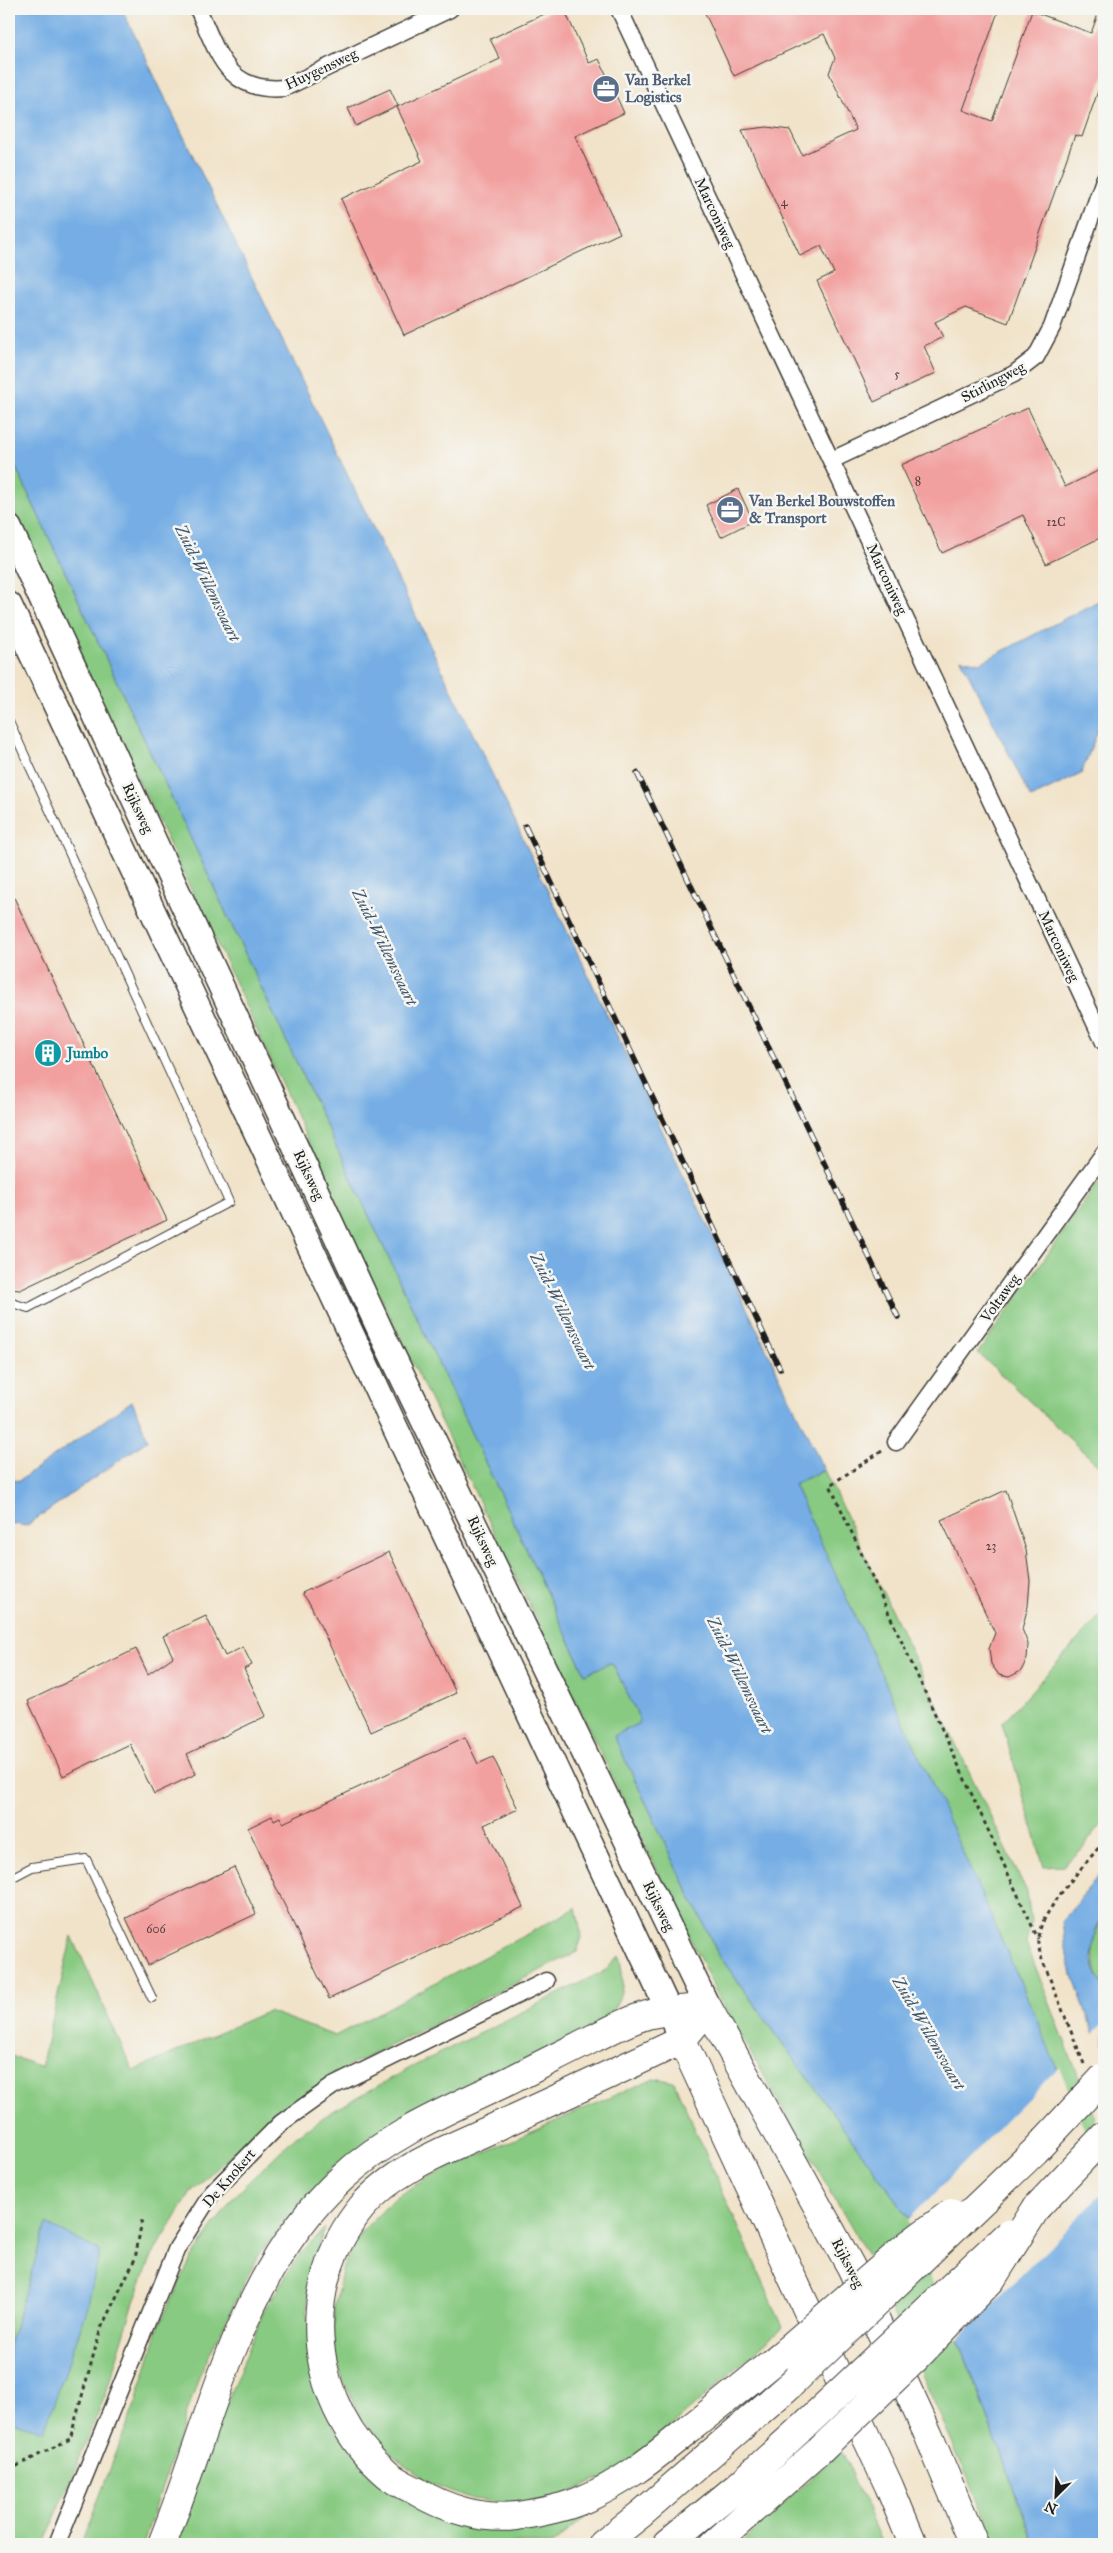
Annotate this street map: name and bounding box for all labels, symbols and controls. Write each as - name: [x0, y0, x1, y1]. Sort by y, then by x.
- street label: Huygensweg: [282, 44, 361, 94]
- place label: Van Berkel Logistics: [624, 71, 692, 107]
- office icon: Van Berkel Logistics: [591, 74, 621, 104]
- street label: Marconiweg: [691, 175, 740, 252]
- house number: 4: [781, 195, 788, 209]
- street label: Stirlingweg: [958, 357, 1029, 406]
- house number: 5: [894, 367, 900, 381]
- house number: 8: [915, 474, 921, 488]
- place label: Van Berkel Bouwstoffen & Transport: [748, 492, 896, 528]
- office icon: Van Berkel Bouwstoffen & Transport: [715, 495, 745, 525]
- house number: 12C: [1047, 515, 1065, 529]
- water label: Zuid-Willemsvaart: [171, 521, 245, 645]
- street label: Marconiweg: [863, 541, 912, 618]
- street label: Rijksweg: [119, 780, 158, 837]
- water label: Zuid-Willemsvaart: [348, 885, 422, 1009]
- street label: Marconiweg: [1035, 908, 1084, 985]
- building icon: Jumbo: [33, 1038, 63, 1068]
- place label: Jumbo: [65, 1044, 109, 1063]
- street label: Rijksweg: [290, 1147, 329, 1204]
- water label: Zuid-Willemsvaart: [526, 1249, 600, 1373]
- street label: Voltaweg: [976, 1269, 1024, 1327]
- street label: Rijksweg: [464, 1513, 503, 1570]
- house number: 23: [986, 1539, 997, 1553]
- water label: Zuid-Willemsvaart: [703, 1613, 777, 1737]
- street label: Rijksweg: [639, 1878, 679, 1935]
- house number: 606: [146, 1922, 166, 1936]
- water label: Zuid-Willemsvaart: [888, 1972, 970, 2094]
- street label: De Knokert: [199, 2145, 260, 2211]
- street label: Rijksweg: [828, 2235, 869, 2292]
- north arrow: [1030, 2470, 1080, 2520]
- text: N: [1042, 2497, 1060, 2518]

